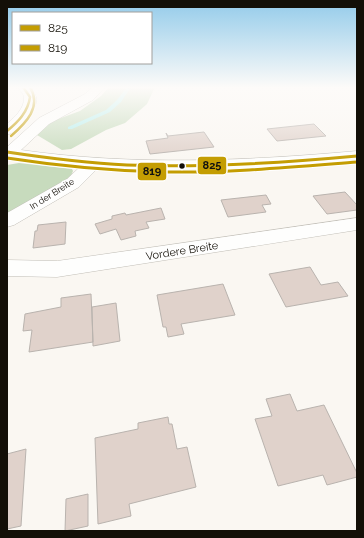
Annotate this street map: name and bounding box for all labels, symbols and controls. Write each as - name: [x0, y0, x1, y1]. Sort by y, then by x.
- legend: [12, 12, 152, 64]
- text: 825: [48, 21, 68, 35]
- text: 819: [48, 41, 67, 55]
- line badge: 825: [197, 156, 227, 175]
- text: 825: [203, 159, 221, 172]
- unlabelled marker: [177, 161, 187, 171]
- line badge: 819: [137, 162, 167, 181]
- text: 819: [143, 165, 162, 178]
- street label: In der Breite: [28, 176, 77, 212]
- street label: Vordere Breite: [145, 239, 220, 263]

